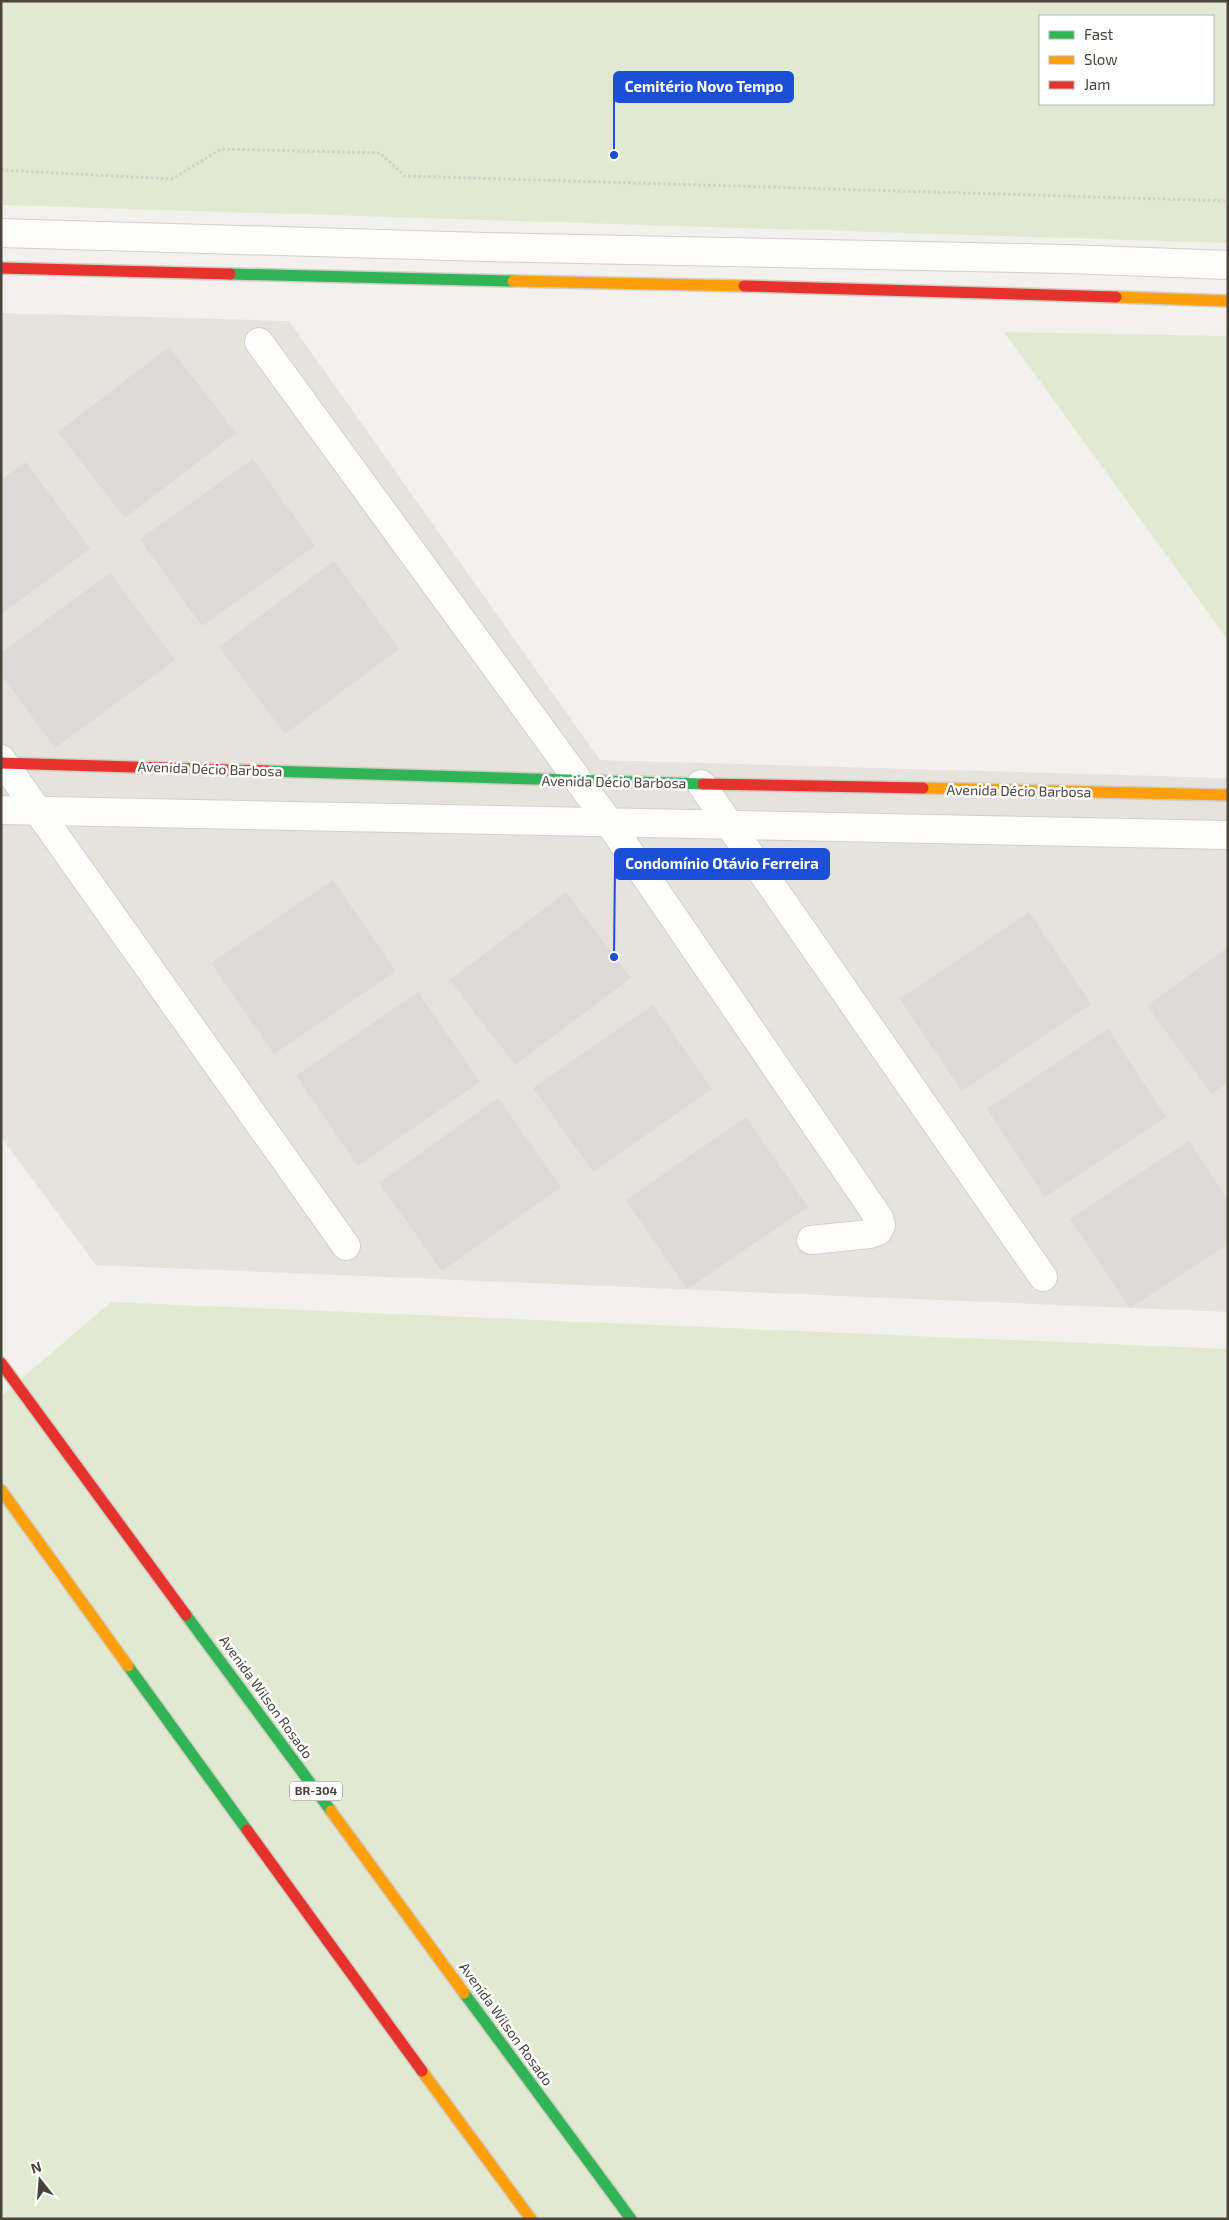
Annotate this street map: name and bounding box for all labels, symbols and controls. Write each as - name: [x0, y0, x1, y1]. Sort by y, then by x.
- legend: [1039, 15, 1214, 105]
- text: Fast: [1084, 25, 1114, 43]
- text: Slow: [1084, 50, 1118, 68]
- callout: Cemitério Novo Tempo: [614, 72, 793, 102]
- text: Jam: [1084, 75, 1110, 93]
- text: Cemitério Novo Tempo: [625, 77, 783, 95]
- street label: Avenida Décio Barbosa: [137, 757, 283, 780]
- street label: Avenida Décio Barbosa: [542, 772, 686, 791]
- street label: Avenida Décio Barbosa: [947, 781, 1091, 800]
- callout: Condomínio Otávio Ferreira: [615, 849, 829, 879]
- text: Condomínio Otávio Ferreira: [625, 854, 819, 872]
- street label: Avenida Wilson Rosado: [216, 1632, 317, 1762]
- road number: BR-304: [290, 1782, 342, 1800]
- street label: Avenida Wilson Rosado: [456, 1959, 557, 2089]
- north arrow: [15, 2155, 65, 2205]
- text: N: [29, 2157, 43, 2177]

